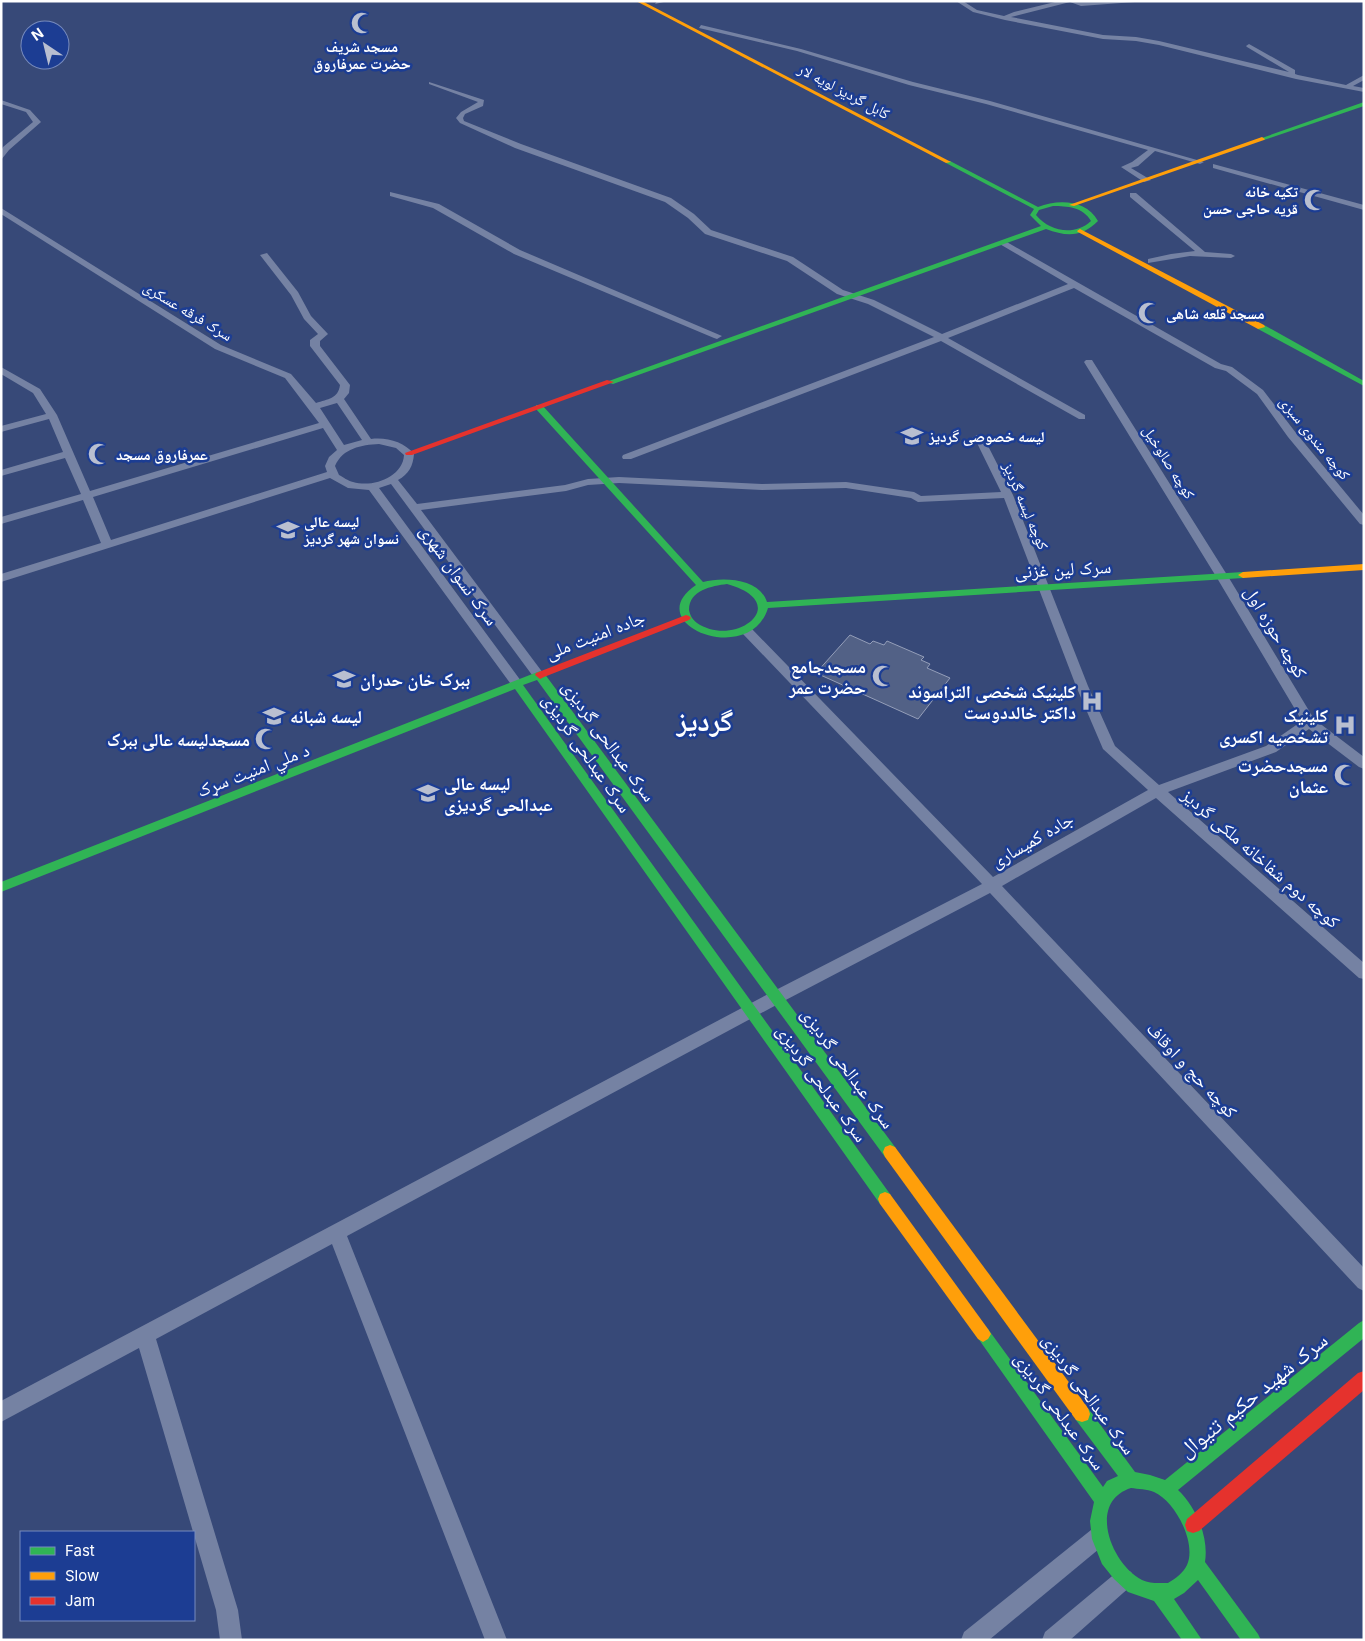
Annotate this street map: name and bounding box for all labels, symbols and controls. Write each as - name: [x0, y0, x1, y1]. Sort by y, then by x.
- mosque icon: مسجد شریف حضرت عمرفاروق: [349, 10, 375, 36]
- north arrow: [20, 20, 70, 70]
- text: N: [28, 24, 47, 44]
- place label: مسجد شریف حضرت عمرفاروق: [313, 37, 411, 73]
- street label: کابل گردیز لویه لار: [794, 58, 893, 124]
- place label: تکیه خانه قریه حاجی حسن: [1203, 182, 1298, 218]
- mosque icon: تکیه خانه قریه حاجی حسن: [1302, 187, 1328, 213]
- street label: سرک فرقه عسکری: [140, 277, 236, 346]
- mosque icon: مسجد قلعه شاهی: [1136, 300, 1162, 326]
- place label: مسجد قلعه شاهی: [1166, 304, 1265, 323]
- street label: کوچه مندوی سبزی: [1275, 392, 1355, 484]
- street label: کوچه صالوخیل: [1138, 422, 1199, 503]
- school or university icon: لیسه خصوصی گردیز: [899, 423, 925, 449]
- place label: لیسه خصوصی گردیز: [928, 427, 1044, 446]
- mosque icon: عمرفاروق مسجد: [86, 441, 112, 467]
- place label: عمرفاروق مسجد: [116, 445, 208, 464]
- street label: کوچه لیسه گردیز: [999, 459, 1053, 553]
- place label: لیسه عالی نسوان شهر گردیز: [303, 512, 399, 548]
- school or university icon: لیسه عالی نسوان شهر گردیز: [275, 517, 301, 543]
- street label: سرک نسوان شهری: [415, 520, 503, 630]
- street label: سرک لین غزنی: [1014, 556, 1112, 583]
- street label: کوچه حوزه اول: [1240, 582, 1312, 683]
- street label: جاده امنیت ملی: [542, 606, 648, 665]
- place label: مسجدجامع حضرت عمر: [788, 656, 866, 698]
- mosque icon: مسجدجامع حضرت عمر: [870, 663, 896, 689]
- school or university icon: ببرک خان حدران: [331, 666, 357, 692]
- place label: ببرک خان حدران: [360, 669, 470, 691]
- street label: سرک عبدالحی گردیزی: [557, 676, 660, 806]
- place label: کلینیک شخصی التراسوند داکتر خالددوست: [908, 681, 1076, 723]
- hospital icon: کلینیک شخصی التراسوند داکتر خالددوست: [1079, 688, 1105, 714]
- street label: سرک عبدلحی گردیزی: [537, 690, 636, 817]
- school or university icon: لیسه شبانه: [261, 703, 287, 729]
- district label: گردیز: [676, 704, 733, 738]
- place label: کلینیک تشخصیه اکسری: [1219, 705, 1328, 748]
- place label: لیسه شبانه: [290, 706, 362, 727]
- hospital icon: کلینیک تشخصیه اکسری: [1332, 712, 1358, 738]
- mosque icon: مسجدلیسه عالی ببرک: [253, 726, 279, 752]
- place label: مسجدلیسه عالی ببرک: [107, 729, 250, 751]
- street label: د ملي امنیت سړک: [194, 739, 314, 805]
- place label: مسجدحضرت عثمان: [1238, 755, 1328, 798]
- mosque icon: مسجدحضرت عثمان: [1332, 762, 1358, 788]
- place label: لیسه عالی عبدالحی گردیزی: [444, 773, 552, 816]
- school or university icon: لیسه عالی عبدالحی گردیزی: [415, 780, 441, 806]
- street label: کوچه دوم شفاخانه ملکی گردیز: [1176, 783, 1344, 934]
- street label: جاده کمیساری: [987, 808, 1078, 873]
- street label: سرک عبدالحی گردیزی: [796, 1003, 899, 1133]
- street label: کوچه حج و اوقاف: [1141, 1018, 1242, 1124]
- street label: سرک عبدلحی گردیزی: [772, 1020, 872, 1146]
- street label: سرک شهید حکیم تنیوال: [1173, 1327, 1334, 1464]
- street label: سرک عبدالحی گردیزی: [1037, 1329, 1140, 1459]
- street label: سرک عبدلحی گردیزی: [1010, 1348, 1110, 1474]
- legend: [20, 1531, 195, 1621]
- text: Fast: [65, 1541, 95, 1560]
- text: Slow: [65, 1566, 99, 1585]
- text: Jam: [65, 1591, 95, 1610]

